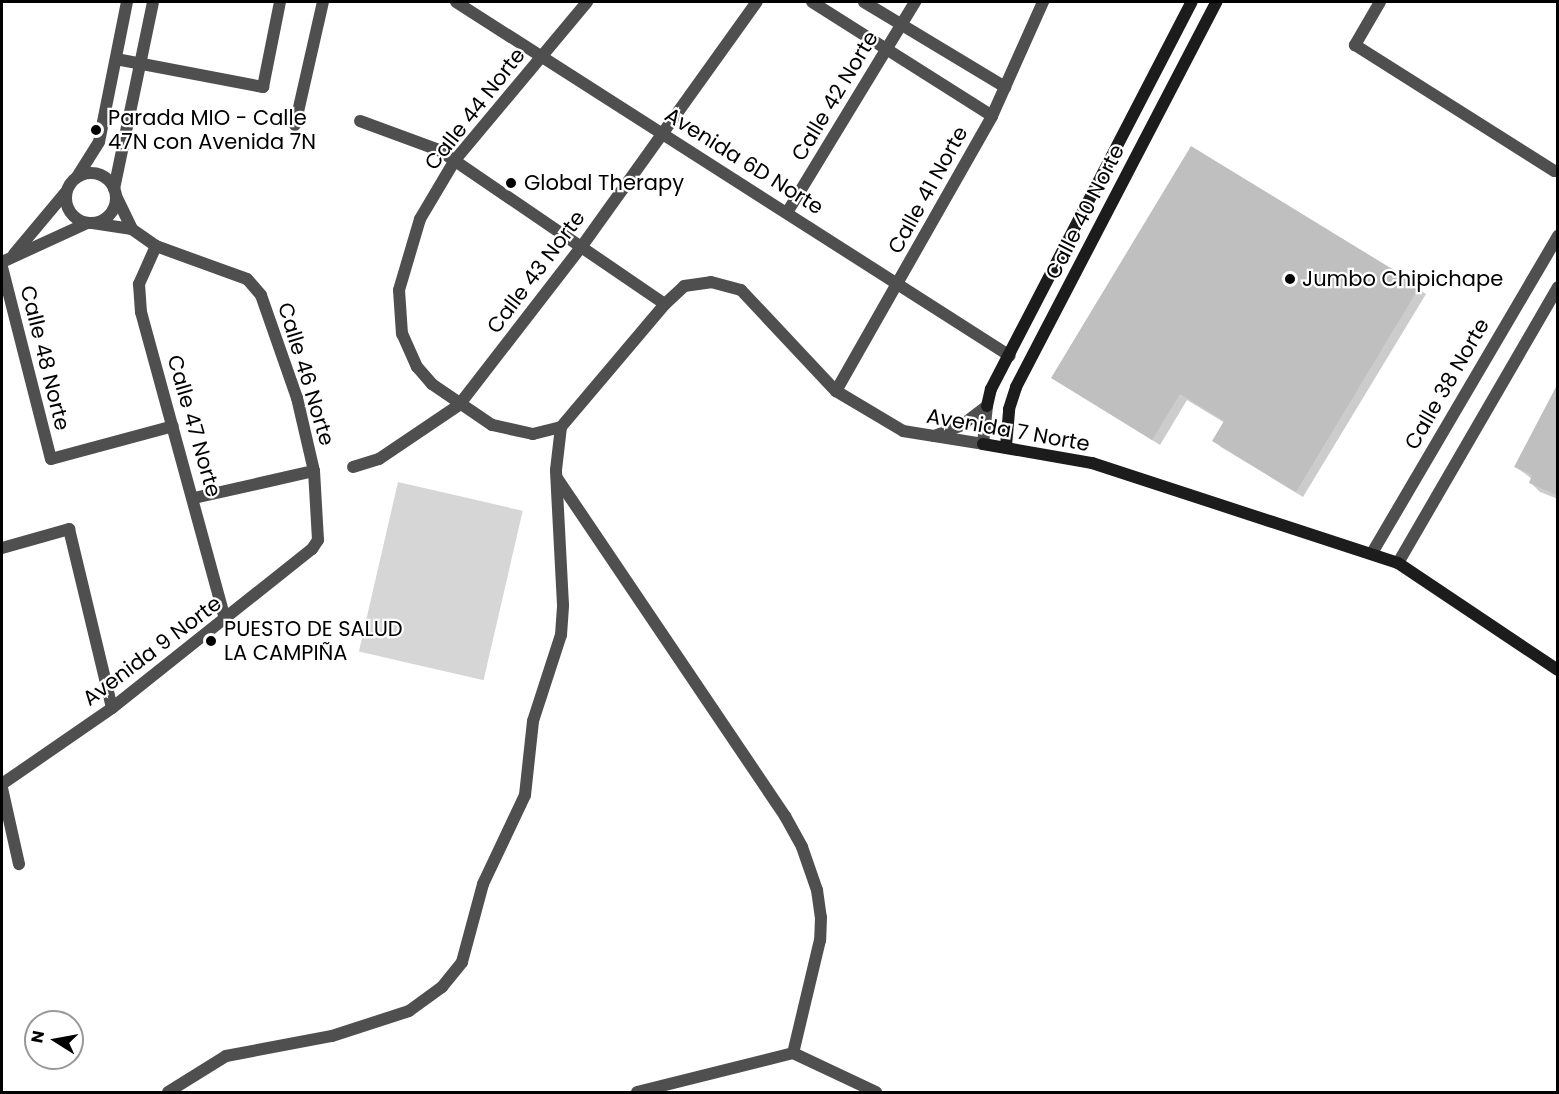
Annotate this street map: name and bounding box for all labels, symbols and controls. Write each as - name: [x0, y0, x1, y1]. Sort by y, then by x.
- street label: Calle 42 Norte: [786, 27, 884, 165]
- street label: Calle 44 Norte: [419, 43, 531, 175]
- street label: Avenida 6D Norte: [660, 102, 828, 220]
- place label: Parada MIO - Calle 47N con Avenida 7N: [108, 105, 316, 155]
- street label: Calle 41 Norte: [883, 122, 973, 258]
- marker: Parada MIO - Calle 47N con Avenida 7N: [89, 123, 103, 137]
- street label: Calle 40 Norte: [1040, 140, 1130, 284]
- place label: Global Therapy: [524, 170, 684, 196]
- marker: Global Therapy: [502, 174, 520, 192]
- street label: Calle 43 Norte: [482, 206, 590, 338]
- place label: Jumbo Chipichape: [1302, 266, 1503, 292]
- marker: Jumbo Chipichape: [1283, 272, 1297, 286]
- street label: Calle 48 Norte: [15, 283, 75, 433]
- street label: Calle 46 Norte: [272, 299, 340, 449]
- street label: Calle 38 Norte: [1399, 314, 1495, 454]
- street label: Calle 47 Norte: [162, 352, 226, 500]
- street label: Avenida 7 Norte: [924, 403, 1092, 457]
- street label: Avenida 9 Norte: [78, 591, 226, 711]
- place label: PUESTO DE SALUD LA CAMPIÑA: [224, 616, 403, 666]
- marker: PUESTO DE SALUD LA CAMPIÑA: [202, 632, 220, 650]
- north arrow: [24, 1010, 84, 1070]
- text: N: [25, 1029, 50, 1045]

